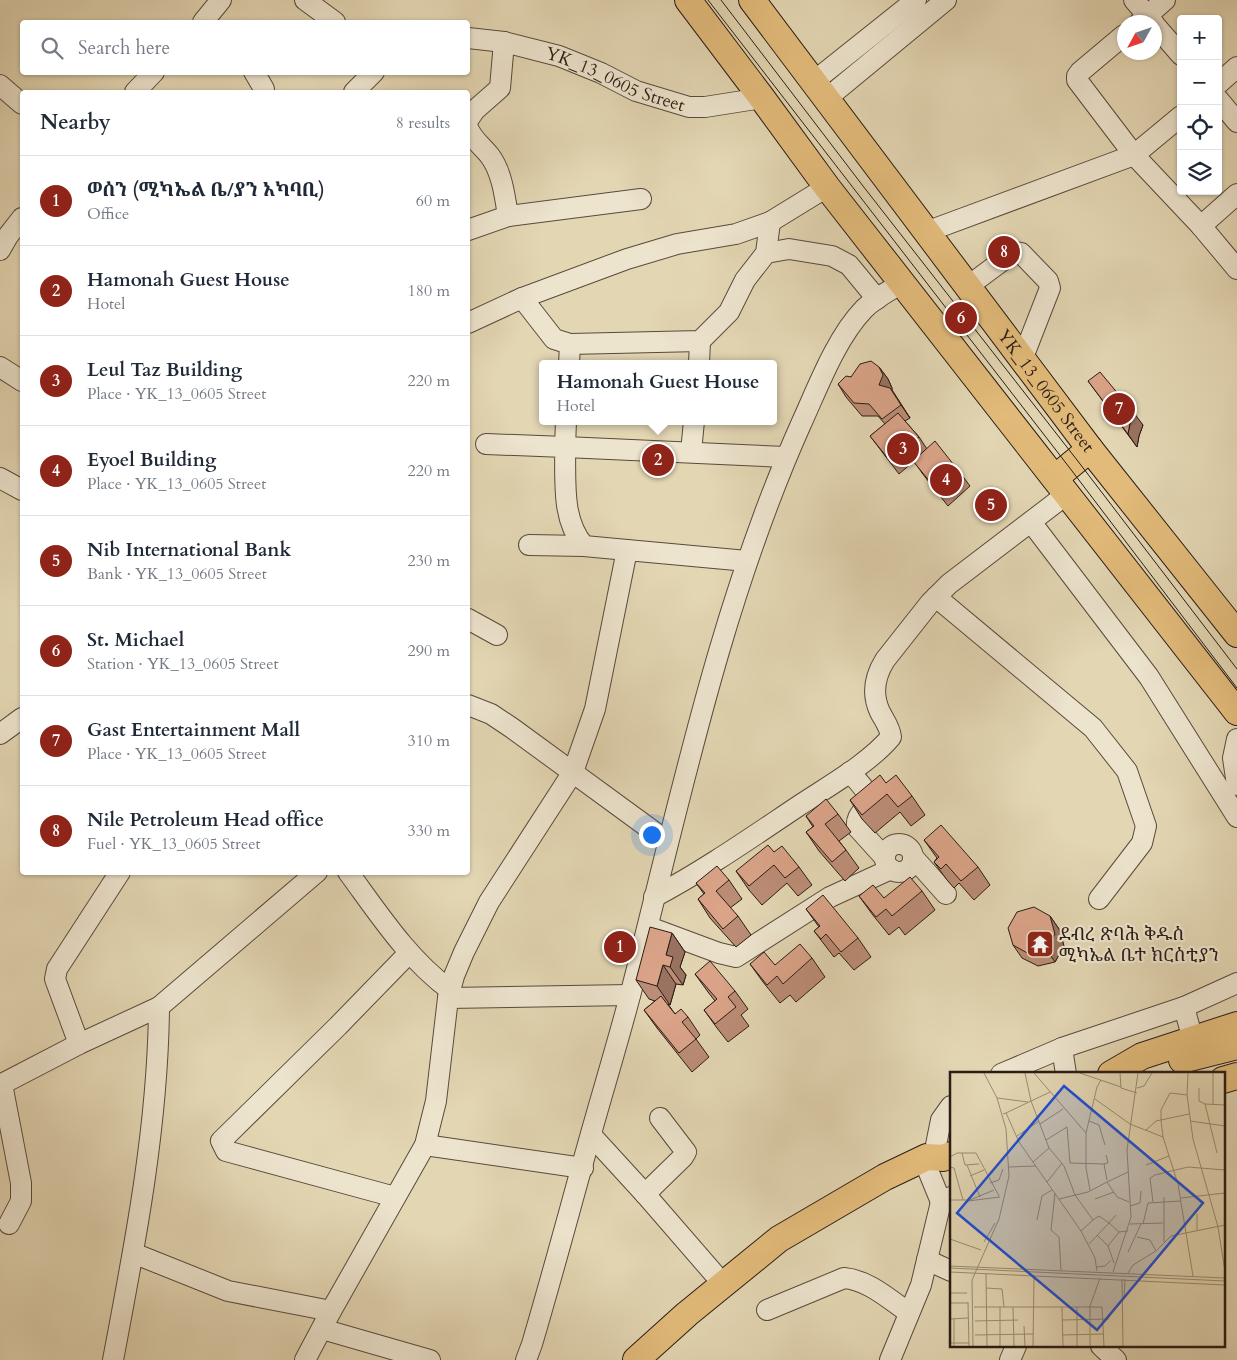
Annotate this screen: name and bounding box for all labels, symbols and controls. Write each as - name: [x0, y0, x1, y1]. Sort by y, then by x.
- north arrow: [1117, 15, 1162, 60]
- map controls: [1177, 15, 1222, 195]
- button: +: [1177, 15, 1222, 60]
- search box: [20, 20, 470, 75]
- icon: search: [38, 34, 66, 62]
- text: Search here: [78, 35, 170, 61]
- street label: YK_13_0605 Street: [543, 41, 688, 118]
- button: −: [1177, 60, 1222, 105]
- button: locate: [1177, 105, 1222, 150]
- text: Nearby: [40, 108, 111, 137]
- text: 8 results: [396, 112, 450, 134]
- button: layers: [1177, 150, 1222, 195]
- text: ወሰን (ሚካኤል ቤ/ያን አካባቢ): [87, 177, 325, 203]
- text: 1: [52, 190, 60, 212]
- text: 60 m: [416, 190, 450, 212]
- text: Office: [87, 203, 129, 225]
- pin: 8: [988, 233, 1020, 271]
- text: Hamonah Guest House: [87, 267, 290, 293]
- text: 2: [52, 280, 60, 302]
- text: 180 m: [408, 280, 450, 302]
- text: Hotel: [87, 293, 125, 315]
- pin: 6: [945, 299, 977, 337]
- street label: YK_13_0605 Street: [991, 324, 1100, 458]
- text: Leul Taz Building: [87, 357, 242, 383]
- popup: [539, 360, 777, 425]
- text: Hamonah Guest House: [557, 369, 759, 395]
- text: 3: [52, 370, 60, 392]
- text: 220 m: [408, 370, 450, 392]
- text: Place · YK_13_0605 Street: [87, 383, 266, 405]
- pin: 7: [1103, 390, 1135, 428]
- text: Hotel: [557, 395, 595, 417]
- pin: 3: [887, 430, 919, 468]
- pin: 2: [642, 441, 674, 479]
- text: Eyoel Building: [87, 447, 216, 473]
- text: 4: [52, 460, 60, 482]
- text: 220 m: [408, 460, 450, 482]
- pin: 4: [930, 461, 962, 499]
- text: Place · YK_13_0605 Street: [87, 473, 266, 495]
- pin: 5: [975, 486, 1007, 524]
- text: Nib International Bank: [87, 537, 291, 563]
- text: 5: [52, 550, 60, 572]
- text: 230 m: [408, 550, 450, 572]
- text: Bank · YK_13_0605 Street: [87, 563, 267, 585]
- text: St. Michael: [87, 627, 184, 653]
- text: 6: [52, 640, 60, 662]
- text: 290 m: [408, 640, 450, 662]
- text: Station · YK_13_0605 Street: [87, 653, 279, 675]
- text: Gast Entertainment Mall: [87, 717, 300, 743]
- text: 7: [52, 730, 60, 752]
- text: 310 m: [408, 730, 450, 752]
- text: Place · YK_13_0605 Street: [87, 743, 266, 765]
- text: Nile Petroleum Head office: [87, 807, 324, 833]
- text: 8: [52, 820, 60, 842]
- text: 330 m: [408, 820, 450, 842]
- your location: [639, 822, 665, 848]
- text: Fuel · YK_13_0605 Street: [87, 833, 261, 855]
- place label: ደብረ ጽባሕ ቅዱስ ሚካኤል ቤተ ክርስቲያን: [1059, 922, 1219, 968]
- pin: 1: [604, 928, 636, 966]
- temple icon: ደብረ ጽባሕ ቅዱስ ሚካኤል ቤተ ክርስቲያን: [1025, 929, 1055, 959]
- inset map: [950, 1072, 1224, 1348]

